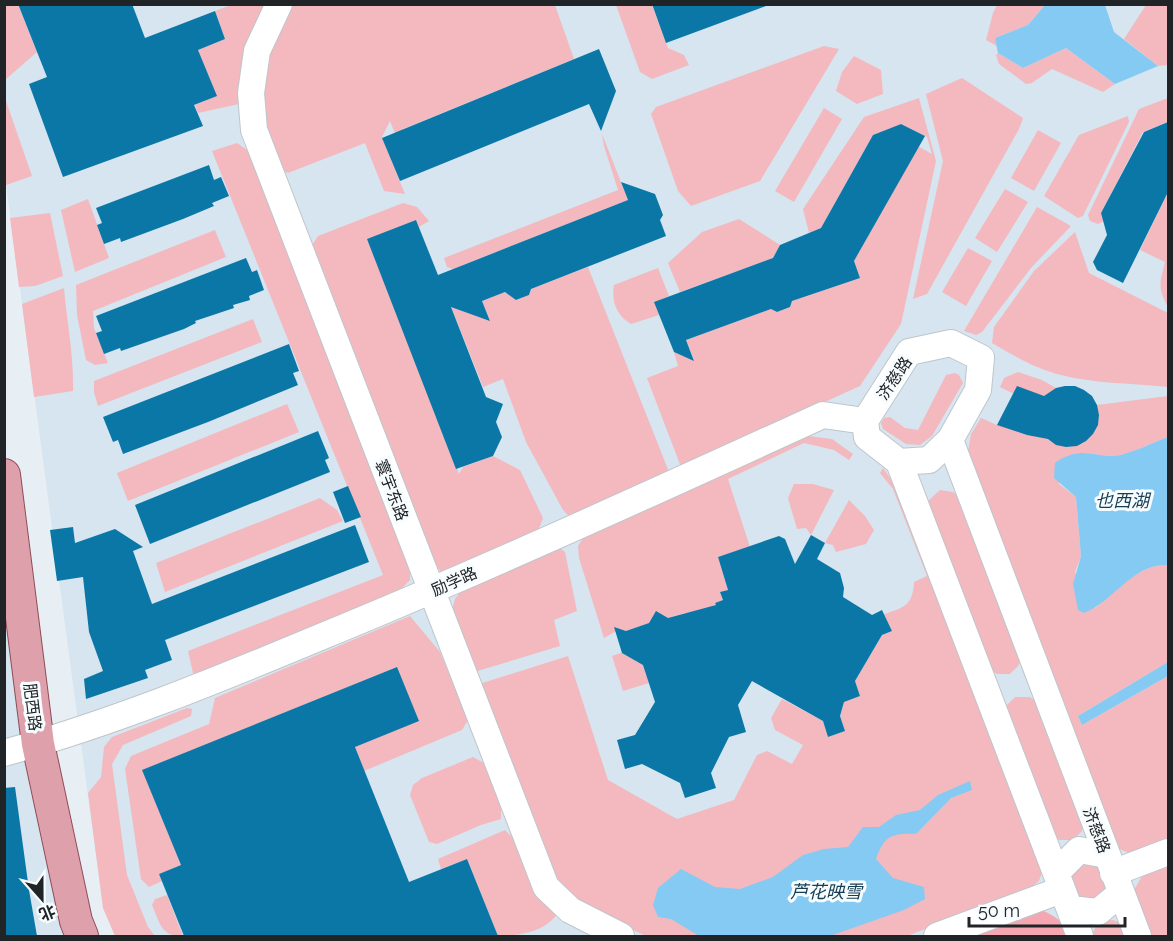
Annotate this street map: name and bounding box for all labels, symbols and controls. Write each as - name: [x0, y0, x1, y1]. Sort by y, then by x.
- street label: 济慈路: [873, 353, 916, 403]
- street label: 寰宇东路: [371, 457, 412, 523]
- water label: 也西湖: [1095, 490, 1152, 511]
- street label: 励学路: [428, 563, 480, 600]
- street label: 肥西路: [20, 682, 45, 732]
- street label: 济慈路: [1079, 804, 1114, 856]
- north arrow: [12, 869, 72, 929]
- water label: 芦花映雪: [790, 881, 864, 902]
- scale bar: [969, 890, 1125, 928]
- text: 50 m: [978, 900, 1020, 921]
- text: 北: [36, 901, 58, 924]

